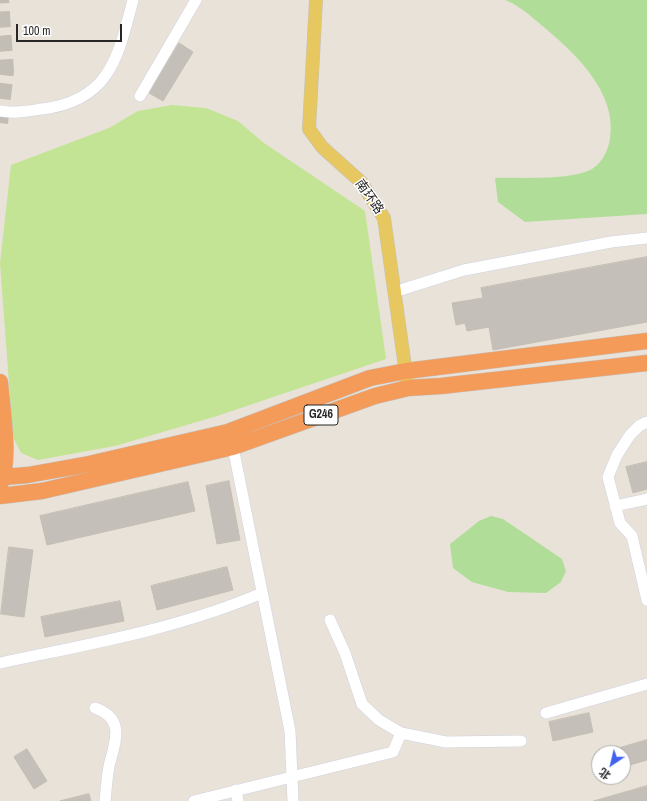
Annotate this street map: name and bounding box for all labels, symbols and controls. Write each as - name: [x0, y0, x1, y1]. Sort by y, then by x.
- scale bar: [18, 16, 124, 42]
- text: 100 m: [23, 23, 50, 39]
- street label: 南环路: [351, 177, 387, 217]
- road number: G246: [304, 405, 338, 425]
- north arrow: [591, 745, 631, 785]
- text: 北: [596, 765, 613, 783]

